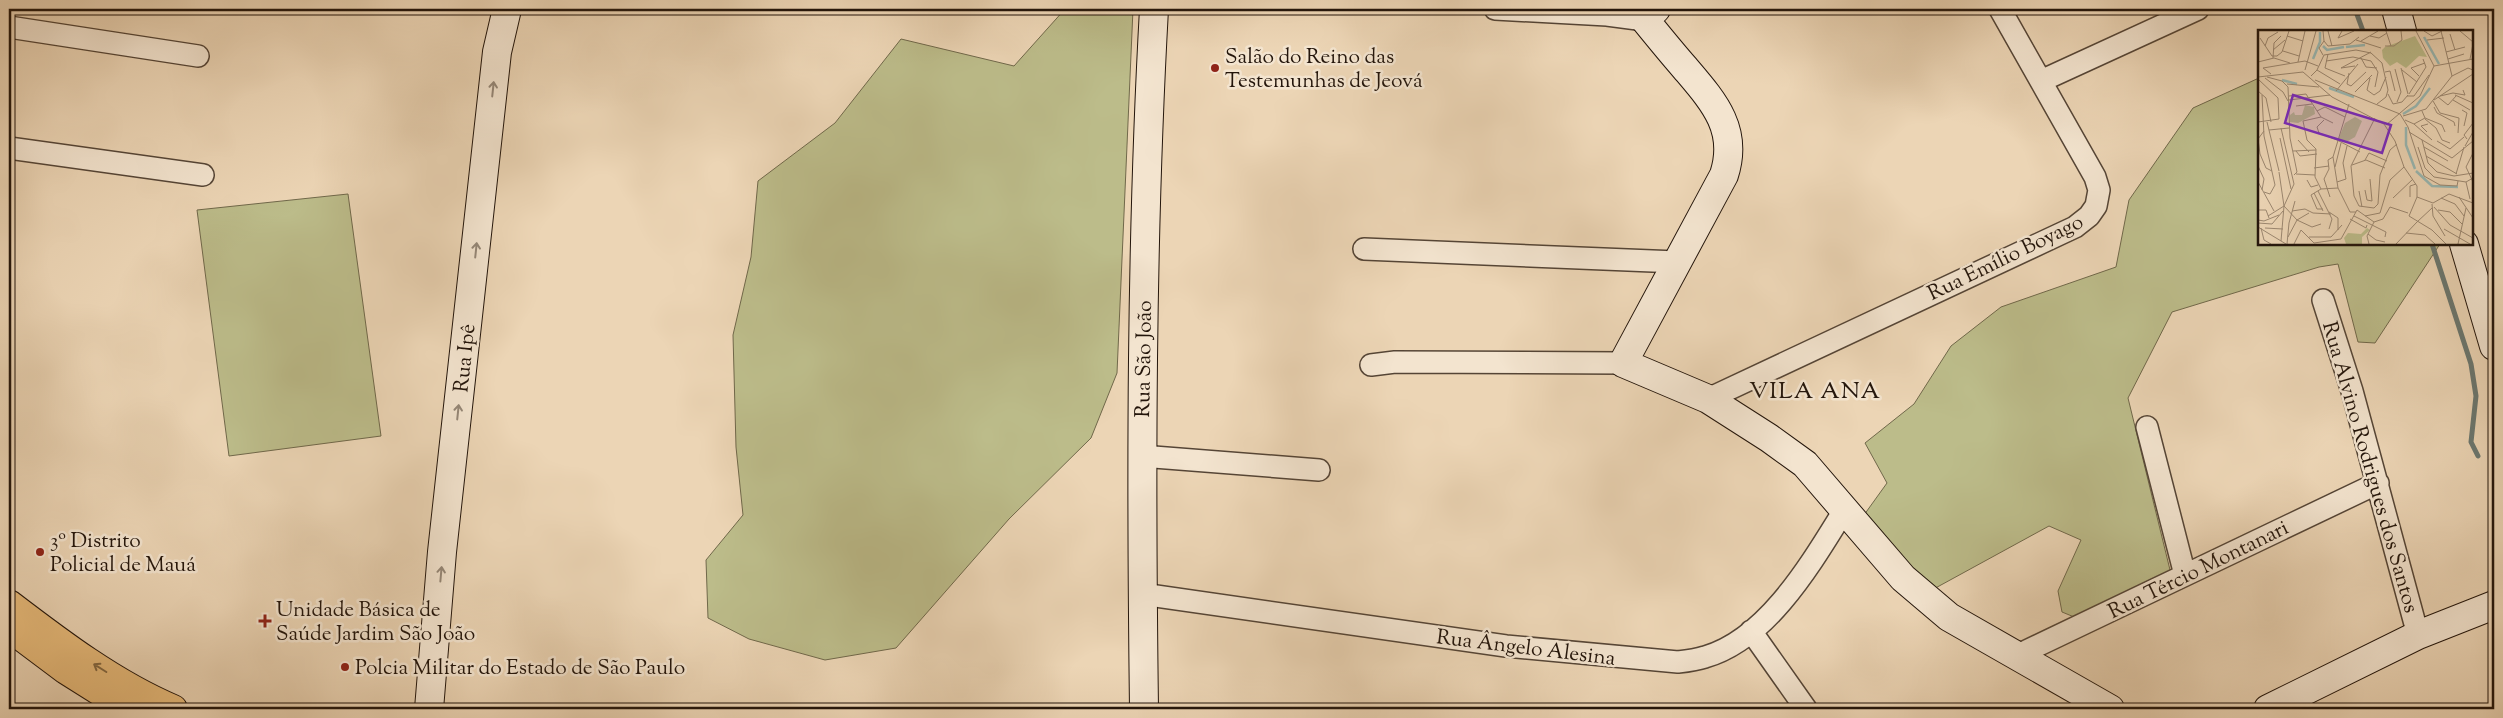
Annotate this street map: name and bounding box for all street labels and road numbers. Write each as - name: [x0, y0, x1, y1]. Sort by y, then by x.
- street label: Rua Emílio Boyago: [1923, 208, 2089, 310]
- street label: Rua São João: [1129, 300, 1161, 418]
- street label: Rua Alvino Rodrigues dos Santos: [2313, 318, 2425, 617]
- street label: Rua Ipê: [447, 322, 485, 394]
- street label: Rua Tércio Montanari: [2103, 514, 2294, 628]
- street label: Rua Ângelo Alesina: [1434, 623, 1617, 675]

